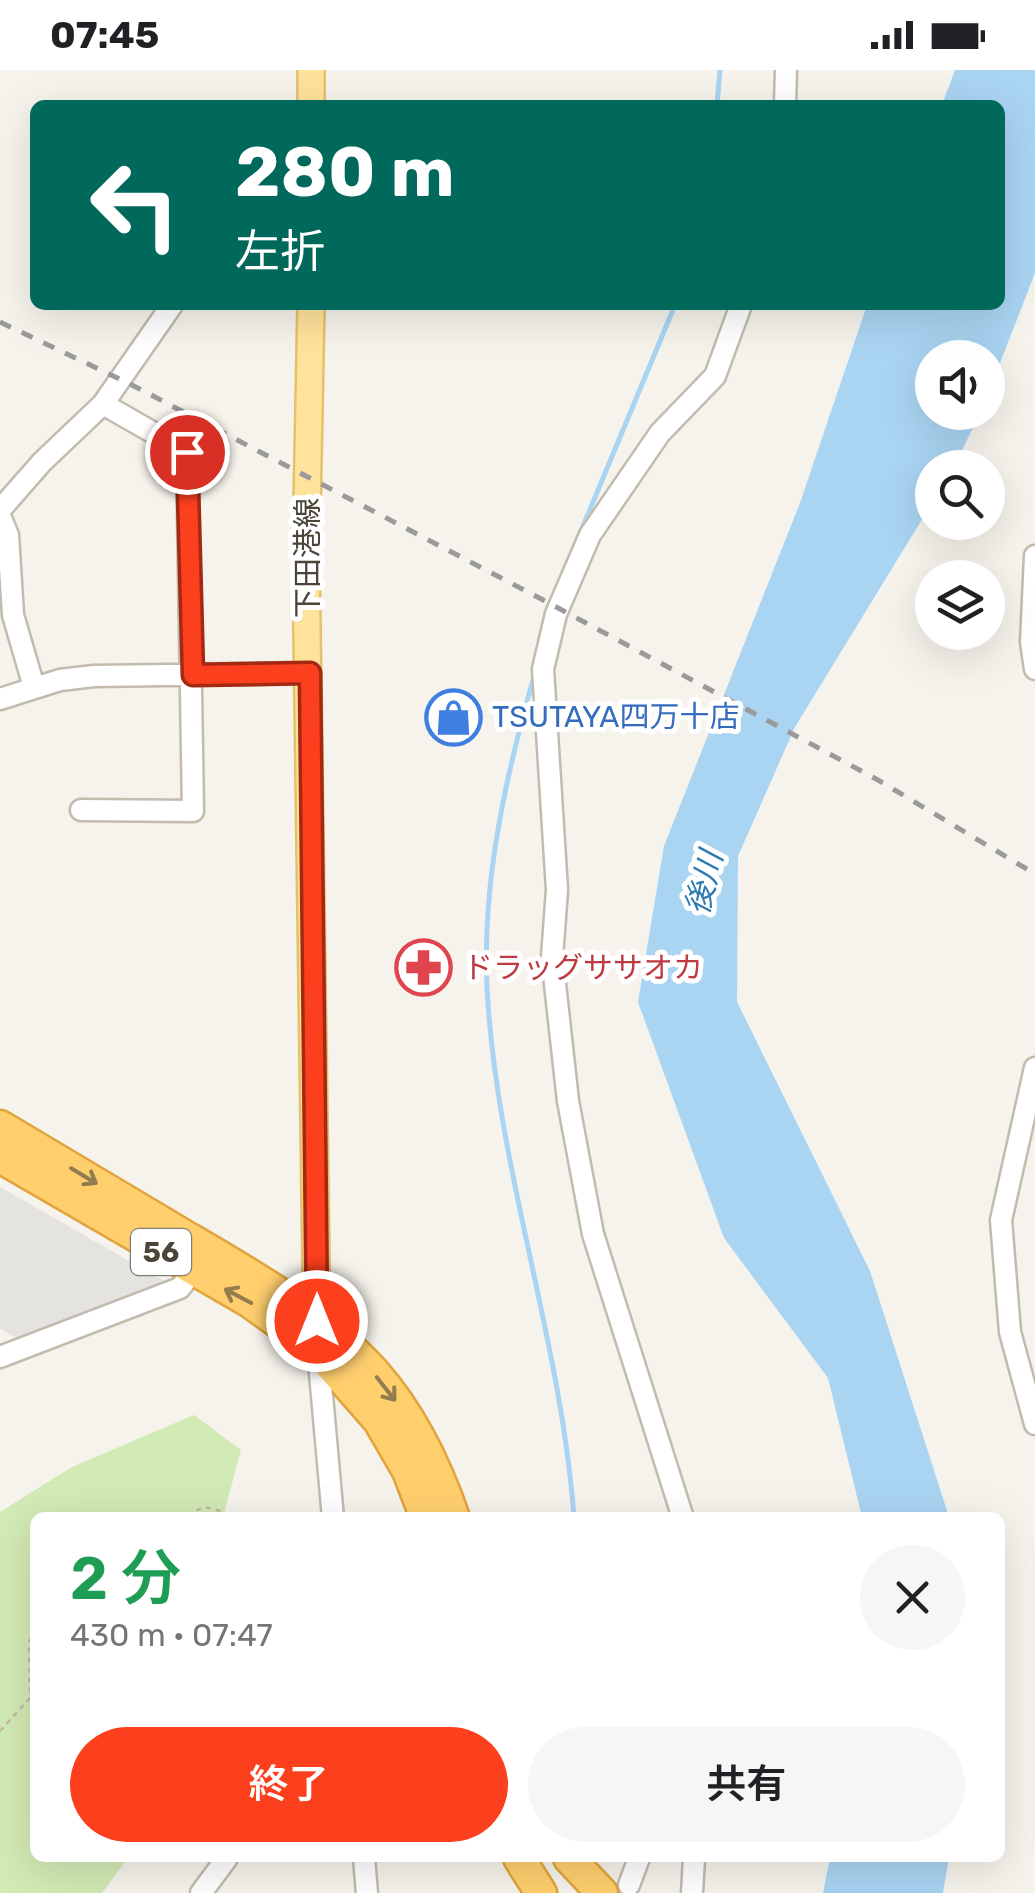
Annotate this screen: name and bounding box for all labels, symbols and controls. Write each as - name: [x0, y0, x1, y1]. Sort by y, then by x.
- text: 07:45: [50, 12, 159, 58]
- text: 280 m: [235, 131, 455, 214]
- icon: left: [70, 140, 200, 270]
- text: 左折: [235, 225, 325, 278]
- map controls: [915, 340, 1005, 650]
- button: sound: [915, 340, 1005, 430]
- pin: [145, 410, 230, 495]
- icon: arrive: [160, 425, 215, 480]
- button: search: [915, 450, 1005, 540]
- street label: 下田港線: [290, 498, 326, 618]
- button: layers: [915, 560, 1005, 650]
- shop icon: TSUTAYA四万十店: [423, 687, 483, 747]
- place label: TSUTAYA四万十店: [492, 699, 739, 735]
- water label: 後川: [678, 844, 731, 919]
- pharmacy icon: ドラッグササオカ: [394, 938, 454, 998]
- place label: ドラッグササオカ: [463, 950, 703, 986]
- one-way arrow: [69, 1166, 98, 1186]
- road number: 56: [131, 1229, 191, 1275]
- position arrow: [265, 1269, 369, 1373]
- one-way arrow: [224, 1286, 254, 1305]
- one-way arrow: [375, 1375, 397, 1401]
- text: 2 分: [70, 1543, 181, 1614]
- button: close: [860, 1545, 965, 1650]
- text: 430 m · 07:47: [70, 1616, 273, 1654]
- button: 終了: [70, 1727, 508, 1842]
- button: 共有: [528, 1727, 965, 1842]

